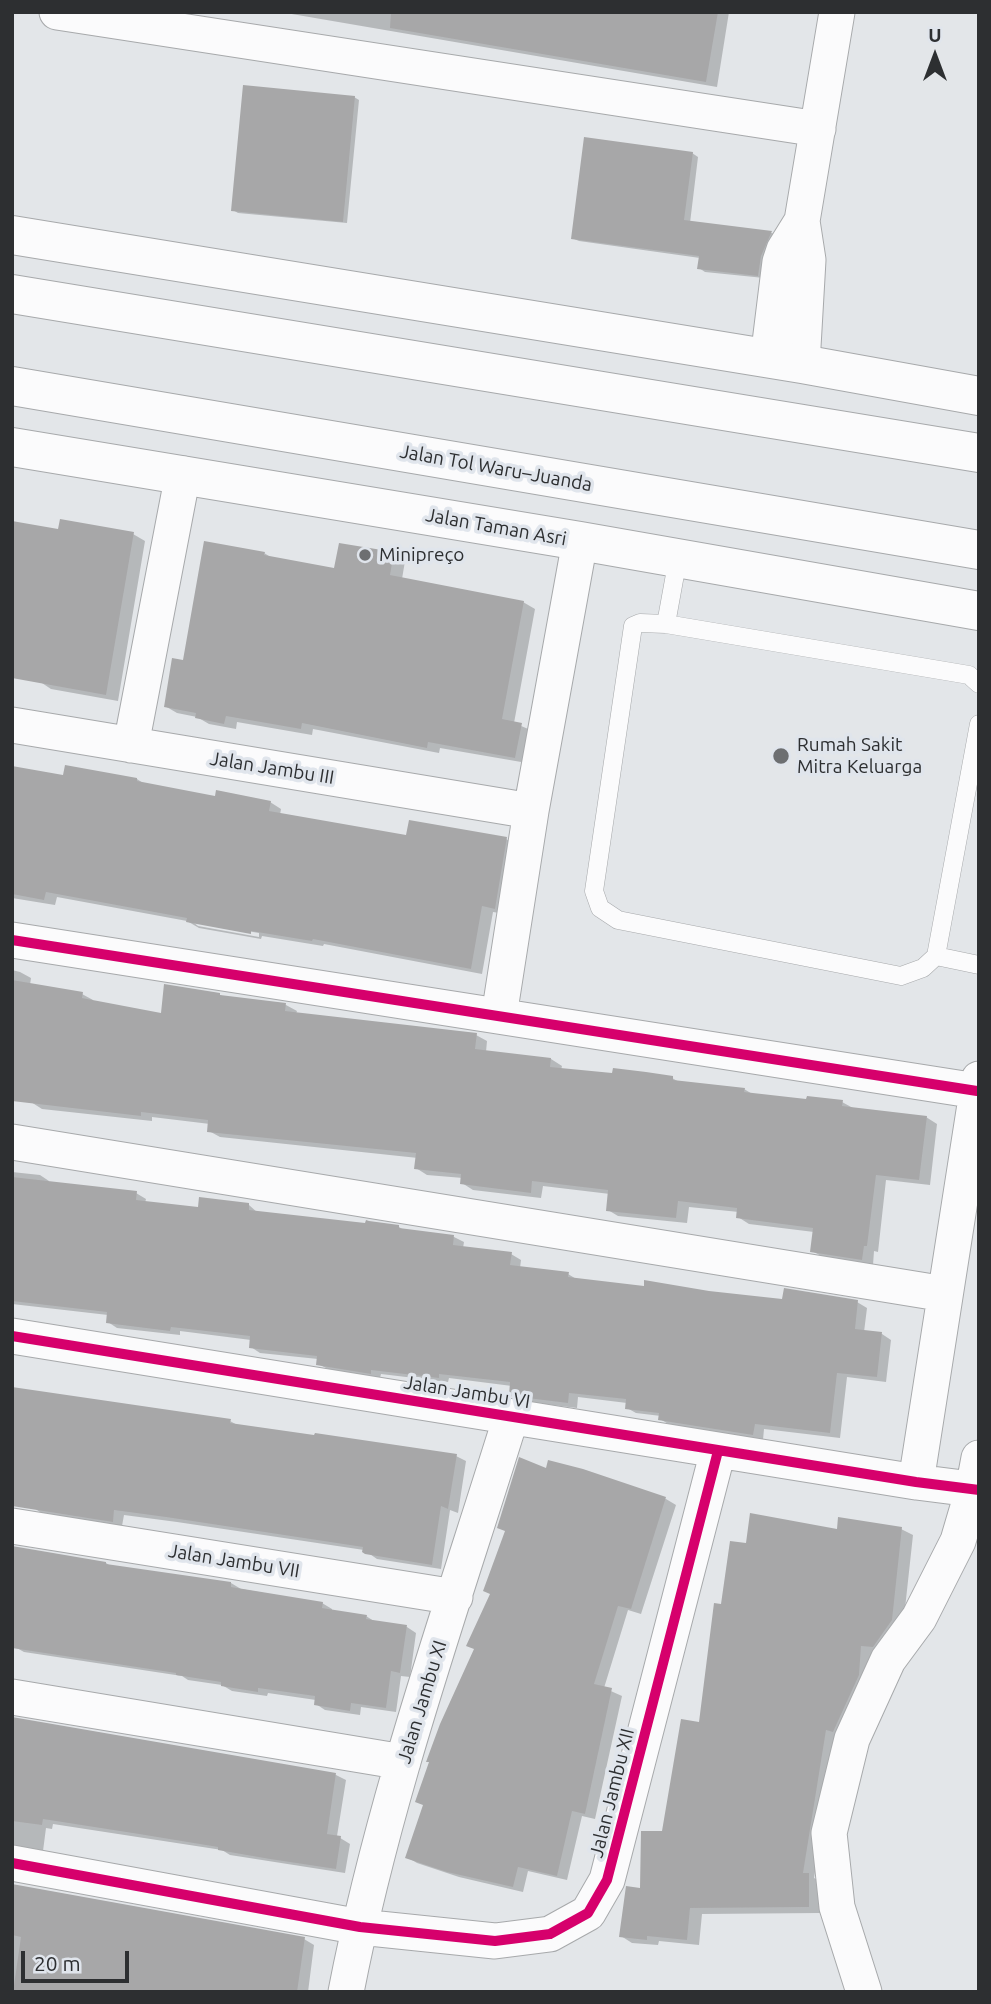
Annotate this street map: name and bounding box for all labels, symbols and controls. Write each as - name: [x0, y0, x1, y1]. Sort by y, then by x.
- north arrow: [900, 21, 970, 91]
- text: U: [928, 24, 942, 46]
- street label: Jalan Tol Waru–Juanda: [398, 440, 594, 496]
- street label: Jalan Taman Asri: [424, 503, 568, 551]
- place label: Minipreço: [379, 544, 464, 566]
- marker: Minipreço: [357, 547, 373, 563]
- place label: Rumah Sakit Mitra Keluarga: [797, 734, 922, 778]
- marker: Rumah Sakit Mitra Keluarga: [771, 746, 791, 766]
- street label: Jalan Jambu III: [208, 747, 336, 789]
- street label: Jalan Jambu VI: [402, 1371, 532, 1413]
- street label: Jalan Jambu VII: [167, 1539, 301, 1583]
- street label: Jalan Jambu XI: [392, 1638, 452, 1766]
- street label: Jalan Jambu XII: [585, 1726, 639, 1860]
- scale bar: [24, 1938, 133, 1982]
- text: 20 m: [34, 1951, 81, 1975]

